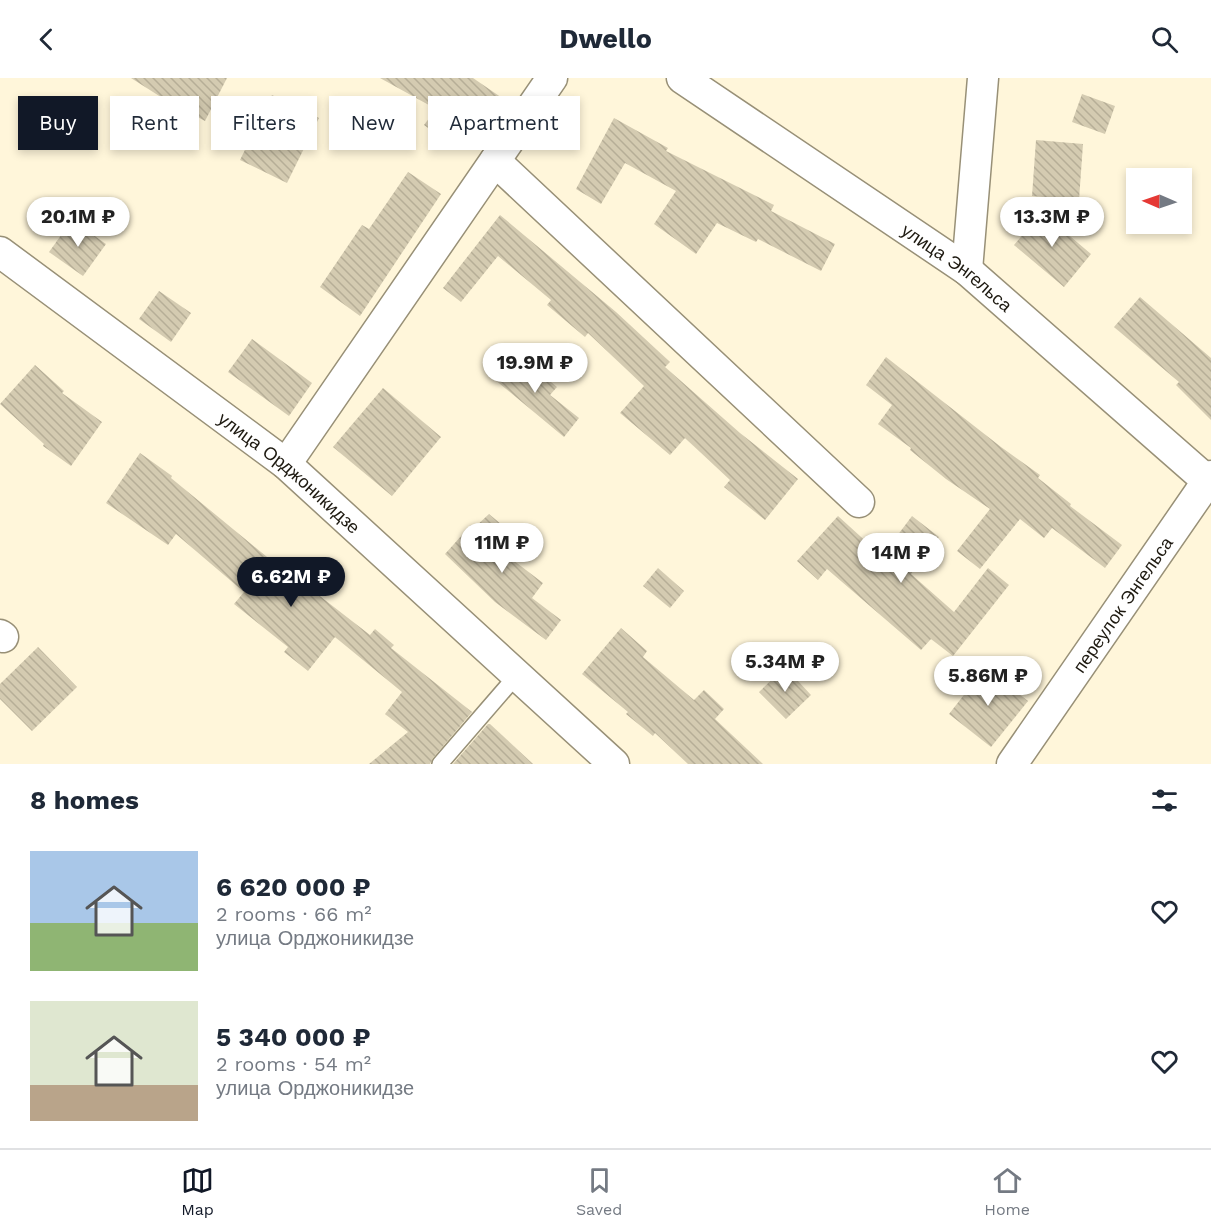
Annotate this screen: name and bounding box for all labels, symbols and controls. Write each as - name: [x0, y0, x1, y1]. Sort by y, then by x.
- icon: back: [30, 23, 63, 56]
- text: Dwello: [559, 23, 652, 55]
- icon: search: [1148, 23, 1181, 56]
- chip: Buy: [18, 96, 98, 150]
- chip: Rent: [110, 96, 199, 150]
- chip: Filters: [211, 96, 317, 150]
- chip: New: [329, 96, 416, 150]
- chip: Apartment: [428, 96, 580, 150]
- north arrow: [1126, 168, 1192, 234]
- map controls: [1126, 168, 1192, 234]
- pin: 20.1M ₽: [23, 197, 133, 248]
- pin: 13.3M ₽: [997, 197, 1107, 248]
- text: 20.1M ₽: [41, 204, 115, 228]
- text: 13.3M ₽: [1014, 204, 1090, 228]
- street label: улица Энгельса: [898, 219, 1017, 316]
- pin: 19.9M ₽: [480, 343, 590, 394]
- text: 19.9M ₽: [497, 350, 573, 374]
- street label: улица Орджоникидзе: [215, 407, 365, 537]
- pin: 11M ₽: [460, 523, 544, 574]
- text: 11M ₽: [475, 530, 529, 554]
- street label: переулок Энгельса: [1068, 532, 1177, 676]
- pin: 14M ₽: [859, 533, 943, 584]
- text: 14M ₽: [871, 540, 931, 564]
- pin: 6.62M ₽: [236, 557, 346, 608]
- text: 6.62M ₽: [251, 564, 331, 588]
- pin: 5.34M ₽: [730, 642, 840, 693]
- text: 5.34M ₽: [745, 649, 825, 673]
- pin: 5.86M ₽: [933, 656, 1043, 707]
- text: 5.86M ₽: [948, 663, 1028, 687]
- icon: filters: [1148, 784, 1181, 817]
- text: 8 homes: [30, 785, 139, 815]
- text: 6 620 000 ₽: [216, 872, 371, 902]
- icon: home: [78, 875, 150, 947]
- icon: heart: [1148, 895, 1181, 928]
- text: 2 rooms · 66 m²: [216, 902, 372, 926]
- text: улица Орджоникидзе: [216, 926, 414, 950]
- text: 5 340 000 ₽: [216, 1022, 371, 1052]
- icon: home: [78, 1025, 150, 1097]
- icon: heart: [1148, 1045, 1181, 1078]
- text: 2 rooms · 54 m²: [216, 1052, 371, 1076]
- text: улица Орджоникидзе: [216, 1076, 414, 1100]
- tab: Map: [181, 1164, 214, 1219]
- tab: Saved: [576, 1164, 622, 1219]
- tab: Home: [984, 1164, 1030, 1219]

